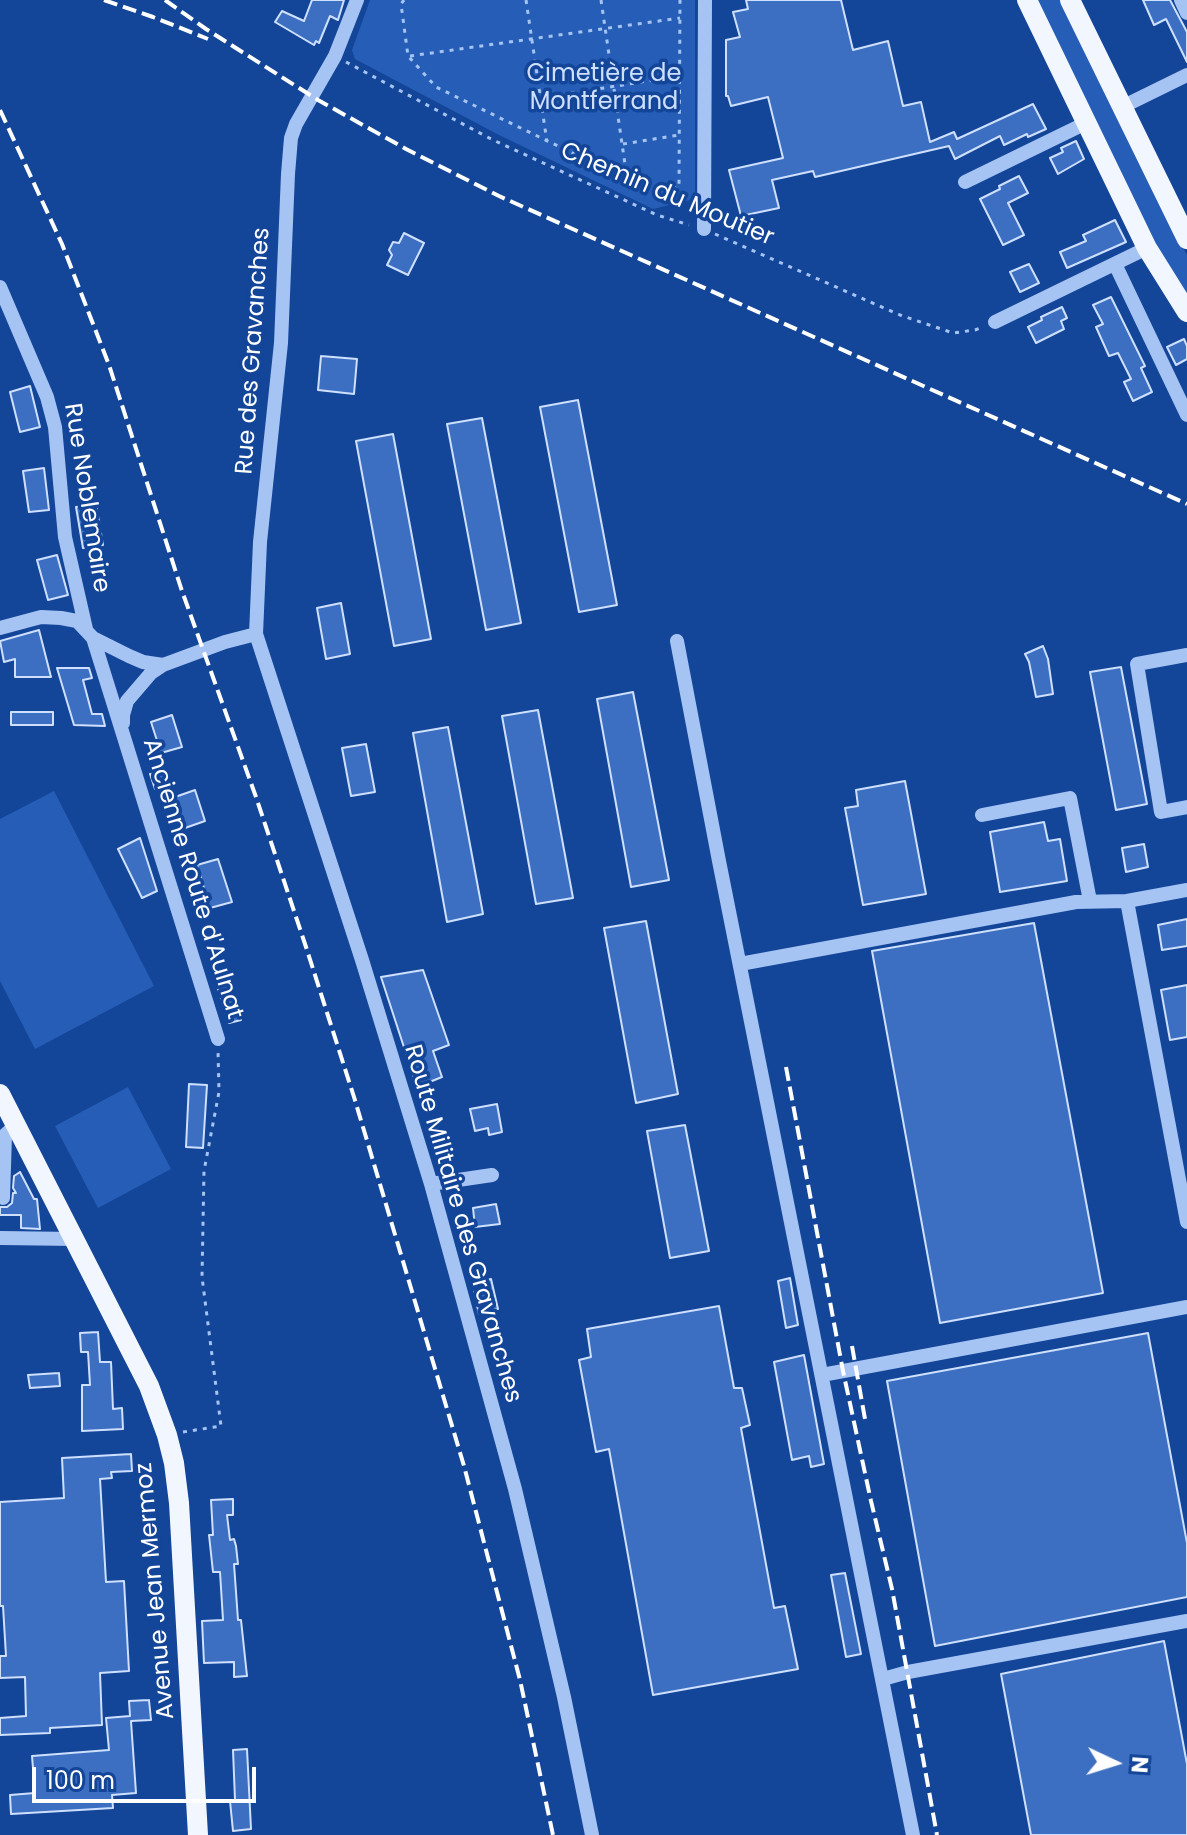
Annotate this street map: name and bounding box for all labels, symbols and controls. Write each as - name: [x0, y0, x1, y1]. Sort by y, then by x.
- park label: Cimetière de Montferrand: [527, 61, 681, 117]
- street label: Chemin du Moutier: [556, 137, 778, 253]
- street label: Rue des Gravanches: [231, 227, 277, 475]
- street label: Rue Noblemaire: [57, 401, 115, 595]
- street label: Ancienne Route d'Aulnat: [136, 735, 248, 1023]
- street label: Route Militaire des Gravanches: [397, 1042, 527, 1406]
- street label: Avenue Jean Mermoz: [130, 1461, 182, 1721]
- north arrow: [1075, 1723, 1155, 1803]
- scale bar: [36, 1751, 260, 1801]
- text: N: [1123, 1755, 1155, 1774]
- text: 100 m: [46, 1764, 115, 1797]

